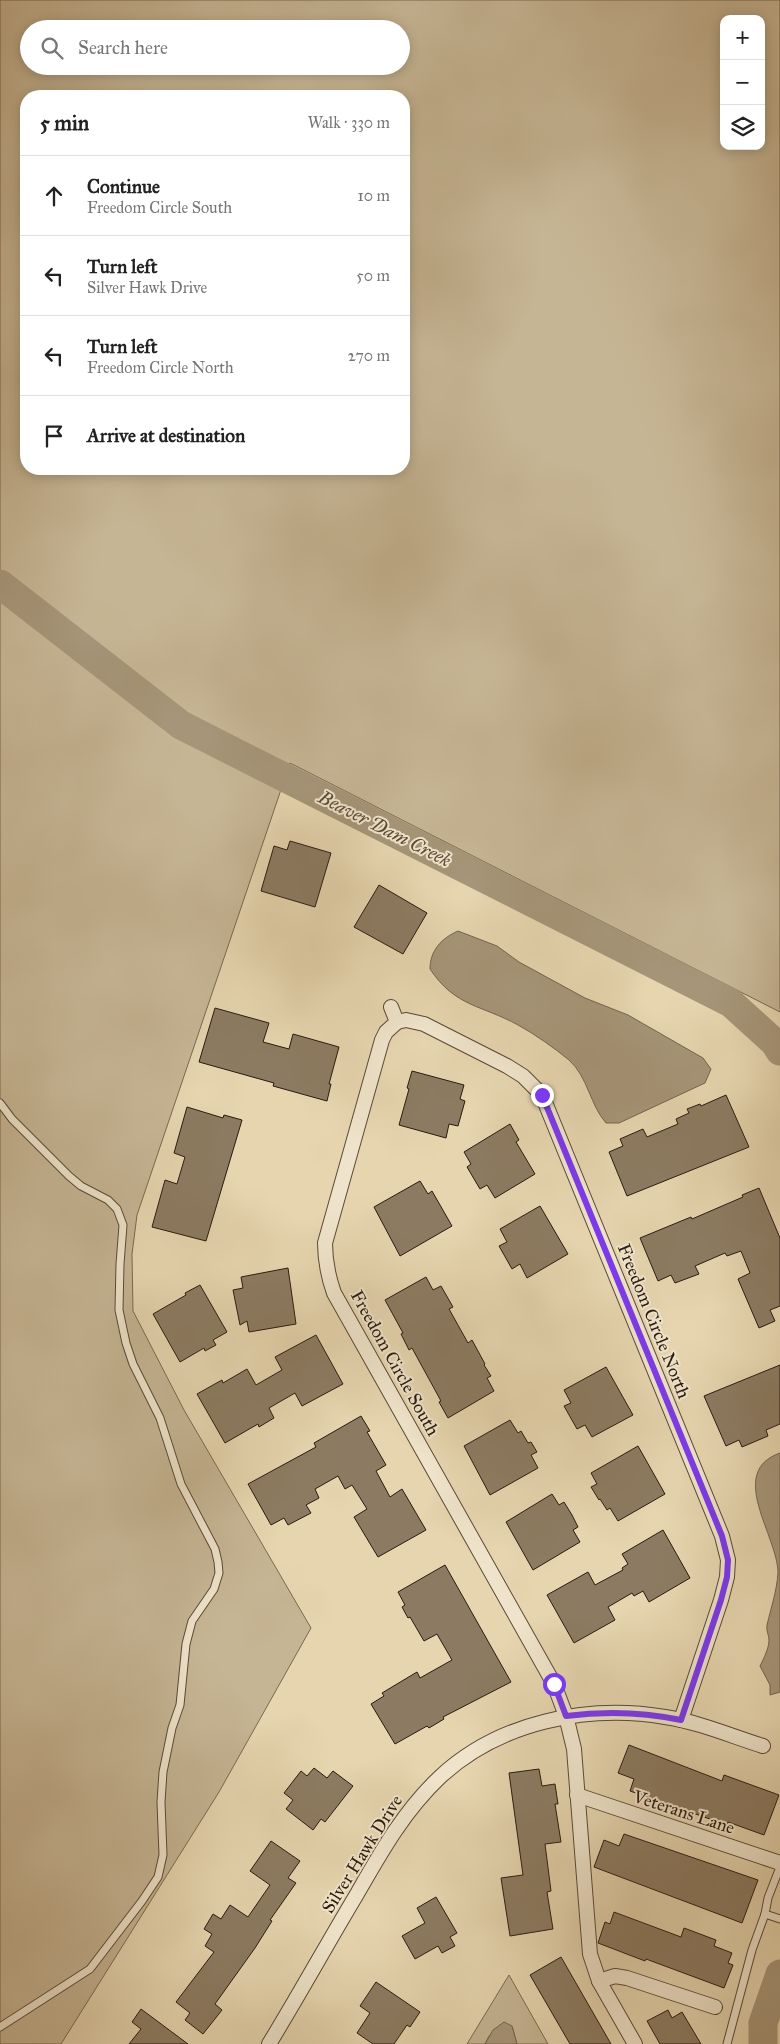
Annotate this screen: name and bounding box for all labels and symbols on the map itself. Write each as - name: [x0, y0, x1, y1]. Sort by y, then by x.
- water label: Beaver Dam Creek: [314, 785, 455, 872]
- route end: [531, 1084, 554, 1107]
- street label: Freedom Circle North: [613, 1240, 695, 1402]
- street label: Freedom Circle South: [346, 1286, 444, 1440]
- route start: [543, 1673, 566, 1696]
- street label: Veterans Lane: [630, 1785, 737, 1839]
- street label: Silver Hawk Drive: [317, 1791, 407, 1917]

